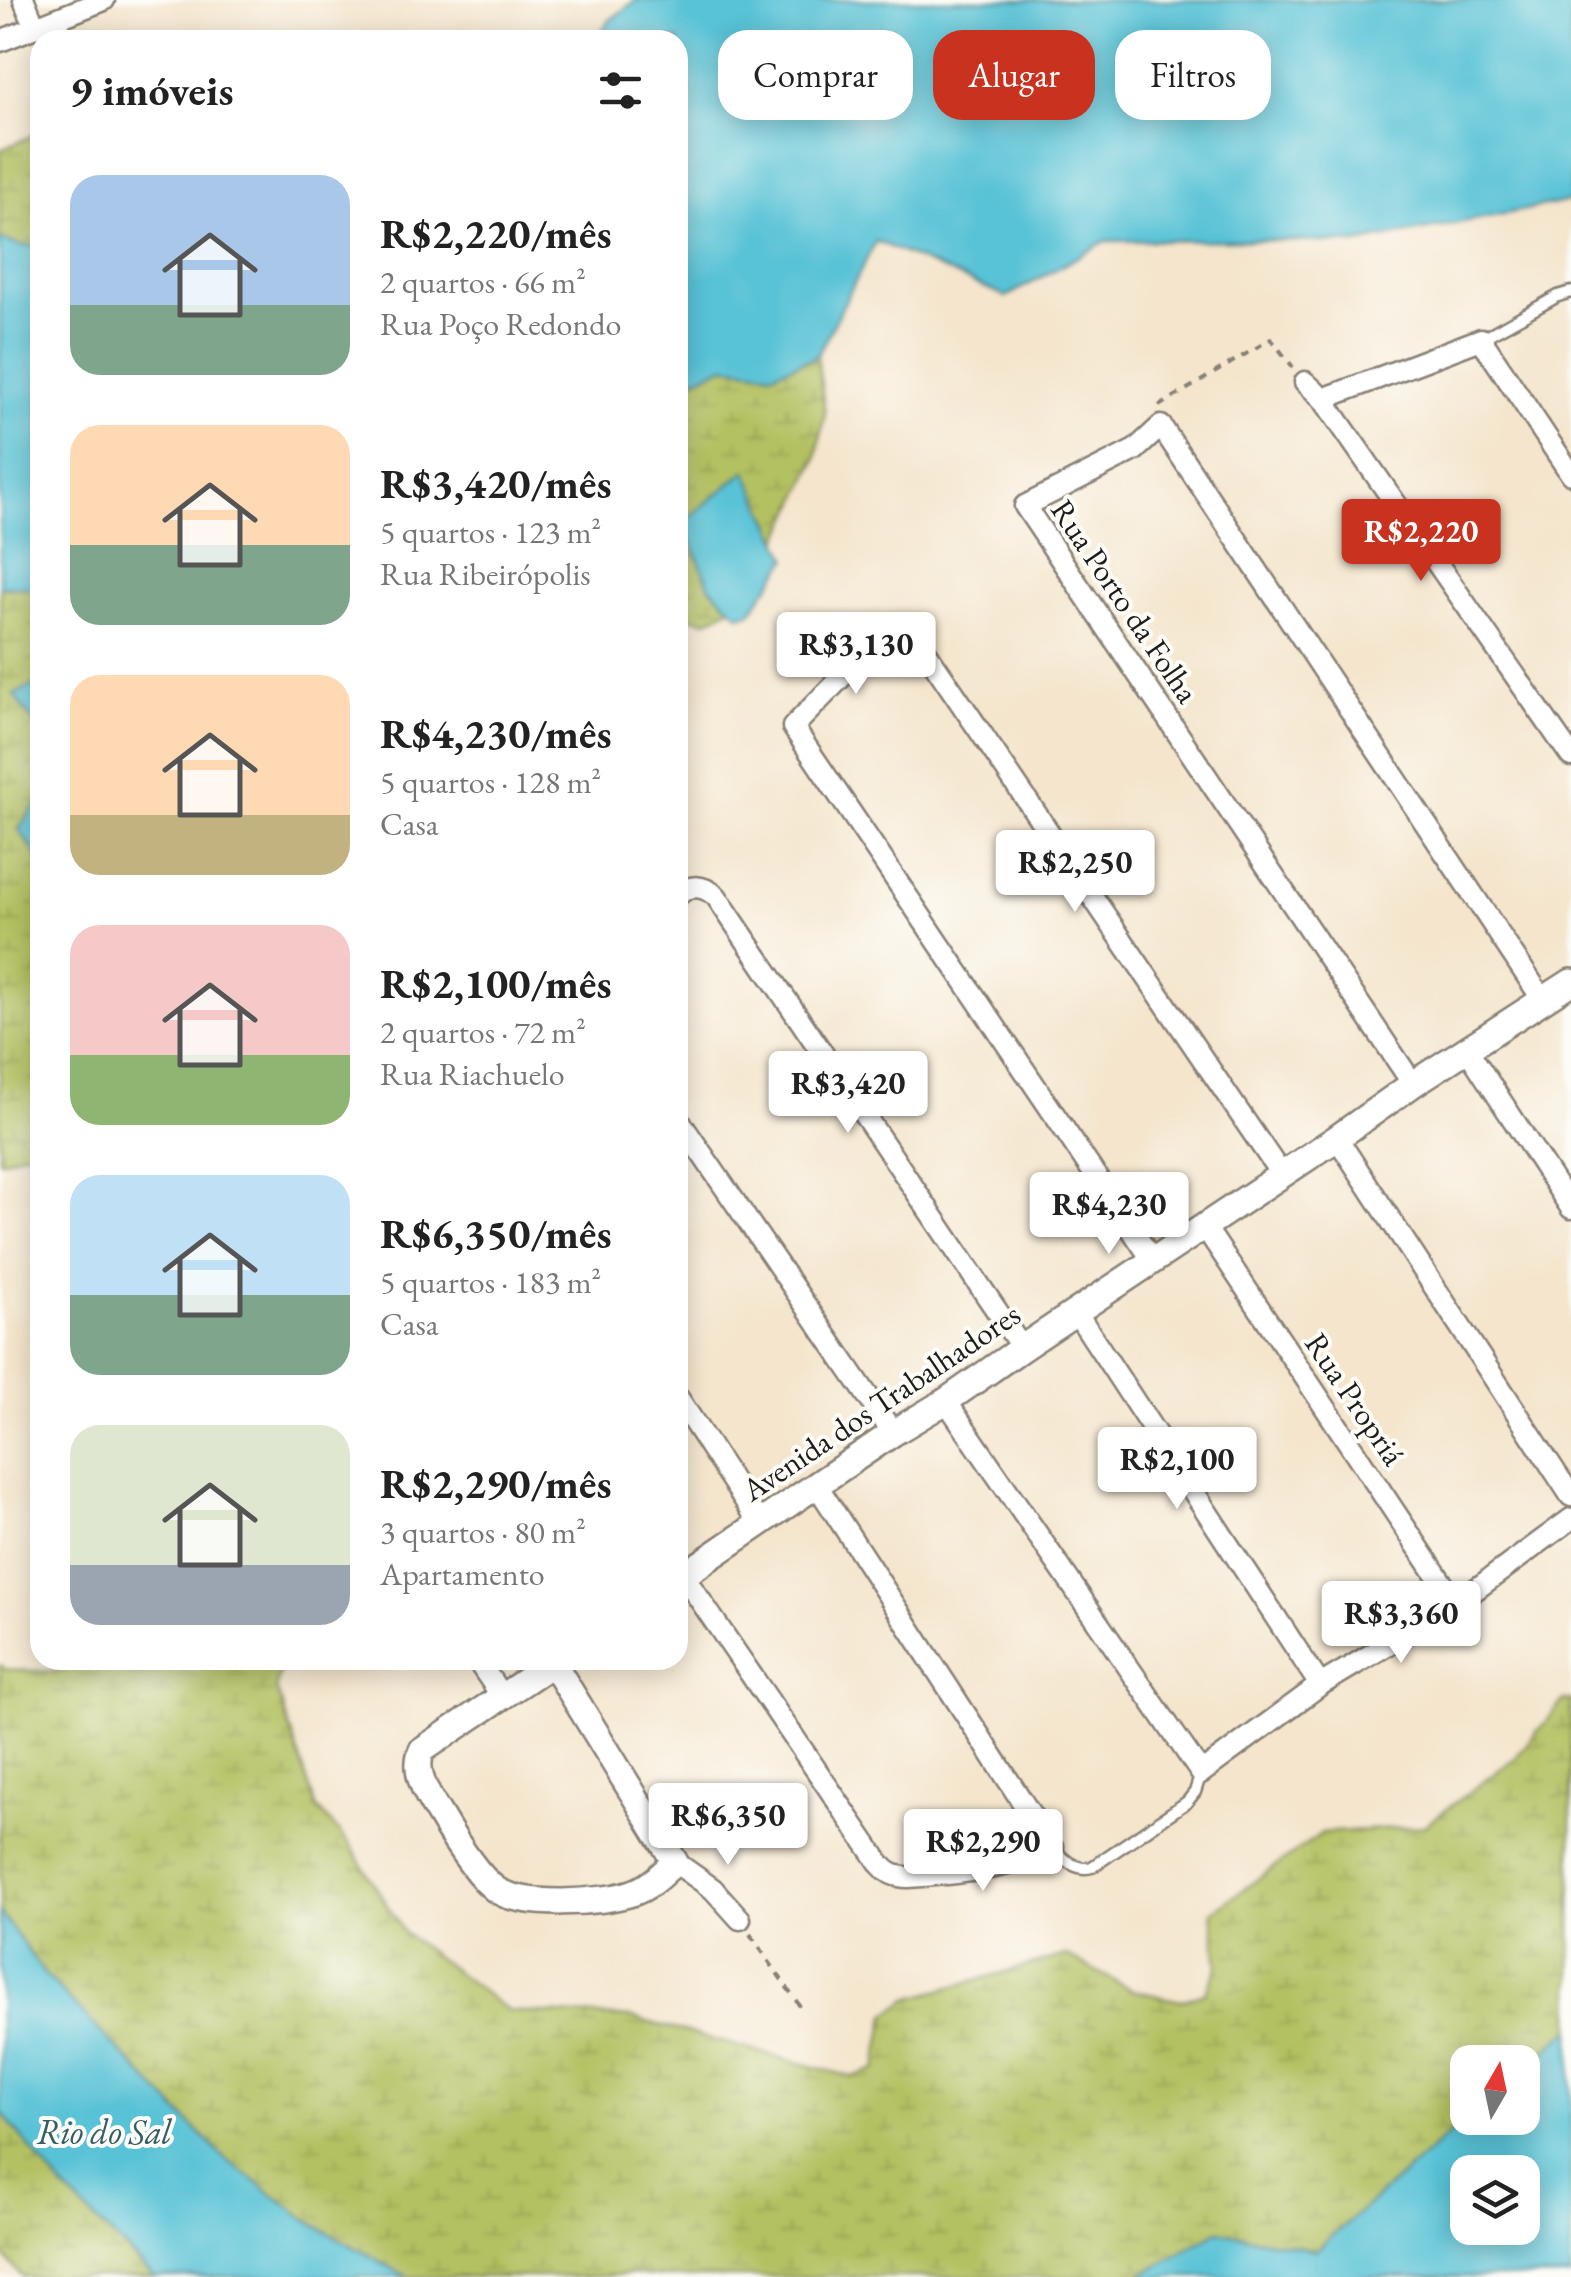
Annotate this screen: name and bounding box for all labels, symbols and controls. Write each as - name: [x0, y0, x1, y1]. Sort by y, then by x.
- chip: Comprar: [718, 30, 913, 120]
- chip: Alugar: [933, 30, 1095, 120]
- chip: Filtros: [1115, 30, 1271, 120]
- text: 9 imóveis: [70, 63, 234, 118]
- icon: filters: [593, 63, 648, 118]
- text: R$2,220/mês: [380, 206, 612, 261]
- icon: home: [150, 215, 270, 335]
- text: 2 quartos · 66 m²: [380, 261, 586, 303]
- text: Rua Poço Redondo: [380, 303, 621, 345]
- text: R$3,420/mês: [380, 456, 612, 511]
- icon: home: [150, 465, 270, 585]
- street label: Rua Porto da Folha: [1041, 491, 1209, 711]
- pin: R$2,220: [1329, 499, 1513, 584]
- text: R$2,220: [1364, 510, 1478, 552]
- text: 5 quartos · 123 m²: [380, 511, 601, 553]
- text: Rua Ribeirópolis: [380, 553, 591, 595]
- pin: R$3,130: [764, 612, 948, 697]
- text: R$3,130: [799, 623, 913, 665]
- text: R$4,230/mês: [380, 706, 612, 761]
- icon: home: [150, 715, 270, 835]
- text: 5 quartos · 128 m²: [380, 761, 601, 803]
- text: Casa: [380, 803, 439, 845]
- pin: R$2,250: [983, 830, 1167, 915]
- text: R$2,250: [1018, 841, 1132, 883]
- text: R$2,100/mês: [380, 956, 612, 1011]
- icon: home: [150, 965, 270, 1085]
- text: 2 quartos · 72 m²: [380, 1011, 586, 1053]
- pin: R$3,420: [756, 1051, 940, 1136]
- text: Rua Riachuelo: [380, 1053, 565, 1095]
- text: R$3,420: [791, 1062, 905, 1104]
- pin: R$4,230: [1017, 1172, 1201, 1257]
- text: R$4,230: [1052, 1183, 1166, 1225]
- text: R$6,350/mês: [380, 1206, 612, 1261]
- icon: home: [150, 1215, 270, 1335]
- text: 5 quartos · 183 m²: [380, 1261, 601, 1303]
- street label: Avenida dos Trabalhadores: [733, 1293, 1028, 1511]
- text: Casa: [380, 1303, 439, 1345]
- street label: Rua Propriá: [1295, 1325, 1415, 1474]
- pin: R$2,100: [1085, 1427, 1269, 1512]
- text: R$2,100: [1120, 1438, 1234, 1480]
- text: R$2,290/mês: [380, 1456, 612, 1511]
- icon: home: [150, 1465, 270, 1585]
- text: 3 quartos · 80 m²: [380, 1511, 586, 1553]
- text: Apartamento: [380, 1553, 545, 1595]
- pin: R$3,360: [1309, 1581, 1493, 1666]
- text: R$3,360: [1344, 1592, 1458, 1634]
- pin: R$6,350: [636, 1783, 820, 1868]
- text: R$6,350: [671, 1794, 785, 1836]
- pin: R$2,290: [891, 1809, 1075, 1894]
- text: R$2,290: [926, 1820, 1040, 1862]
- north arrow: [1450, 2045, 1540, 2135]
- map controls: [1450, 2045, 1540, 2245]
- water label: Rio do Sal: [36, 2109, 173, 2154]
- button: layers: [1450, 2155, 1540, 2245]

